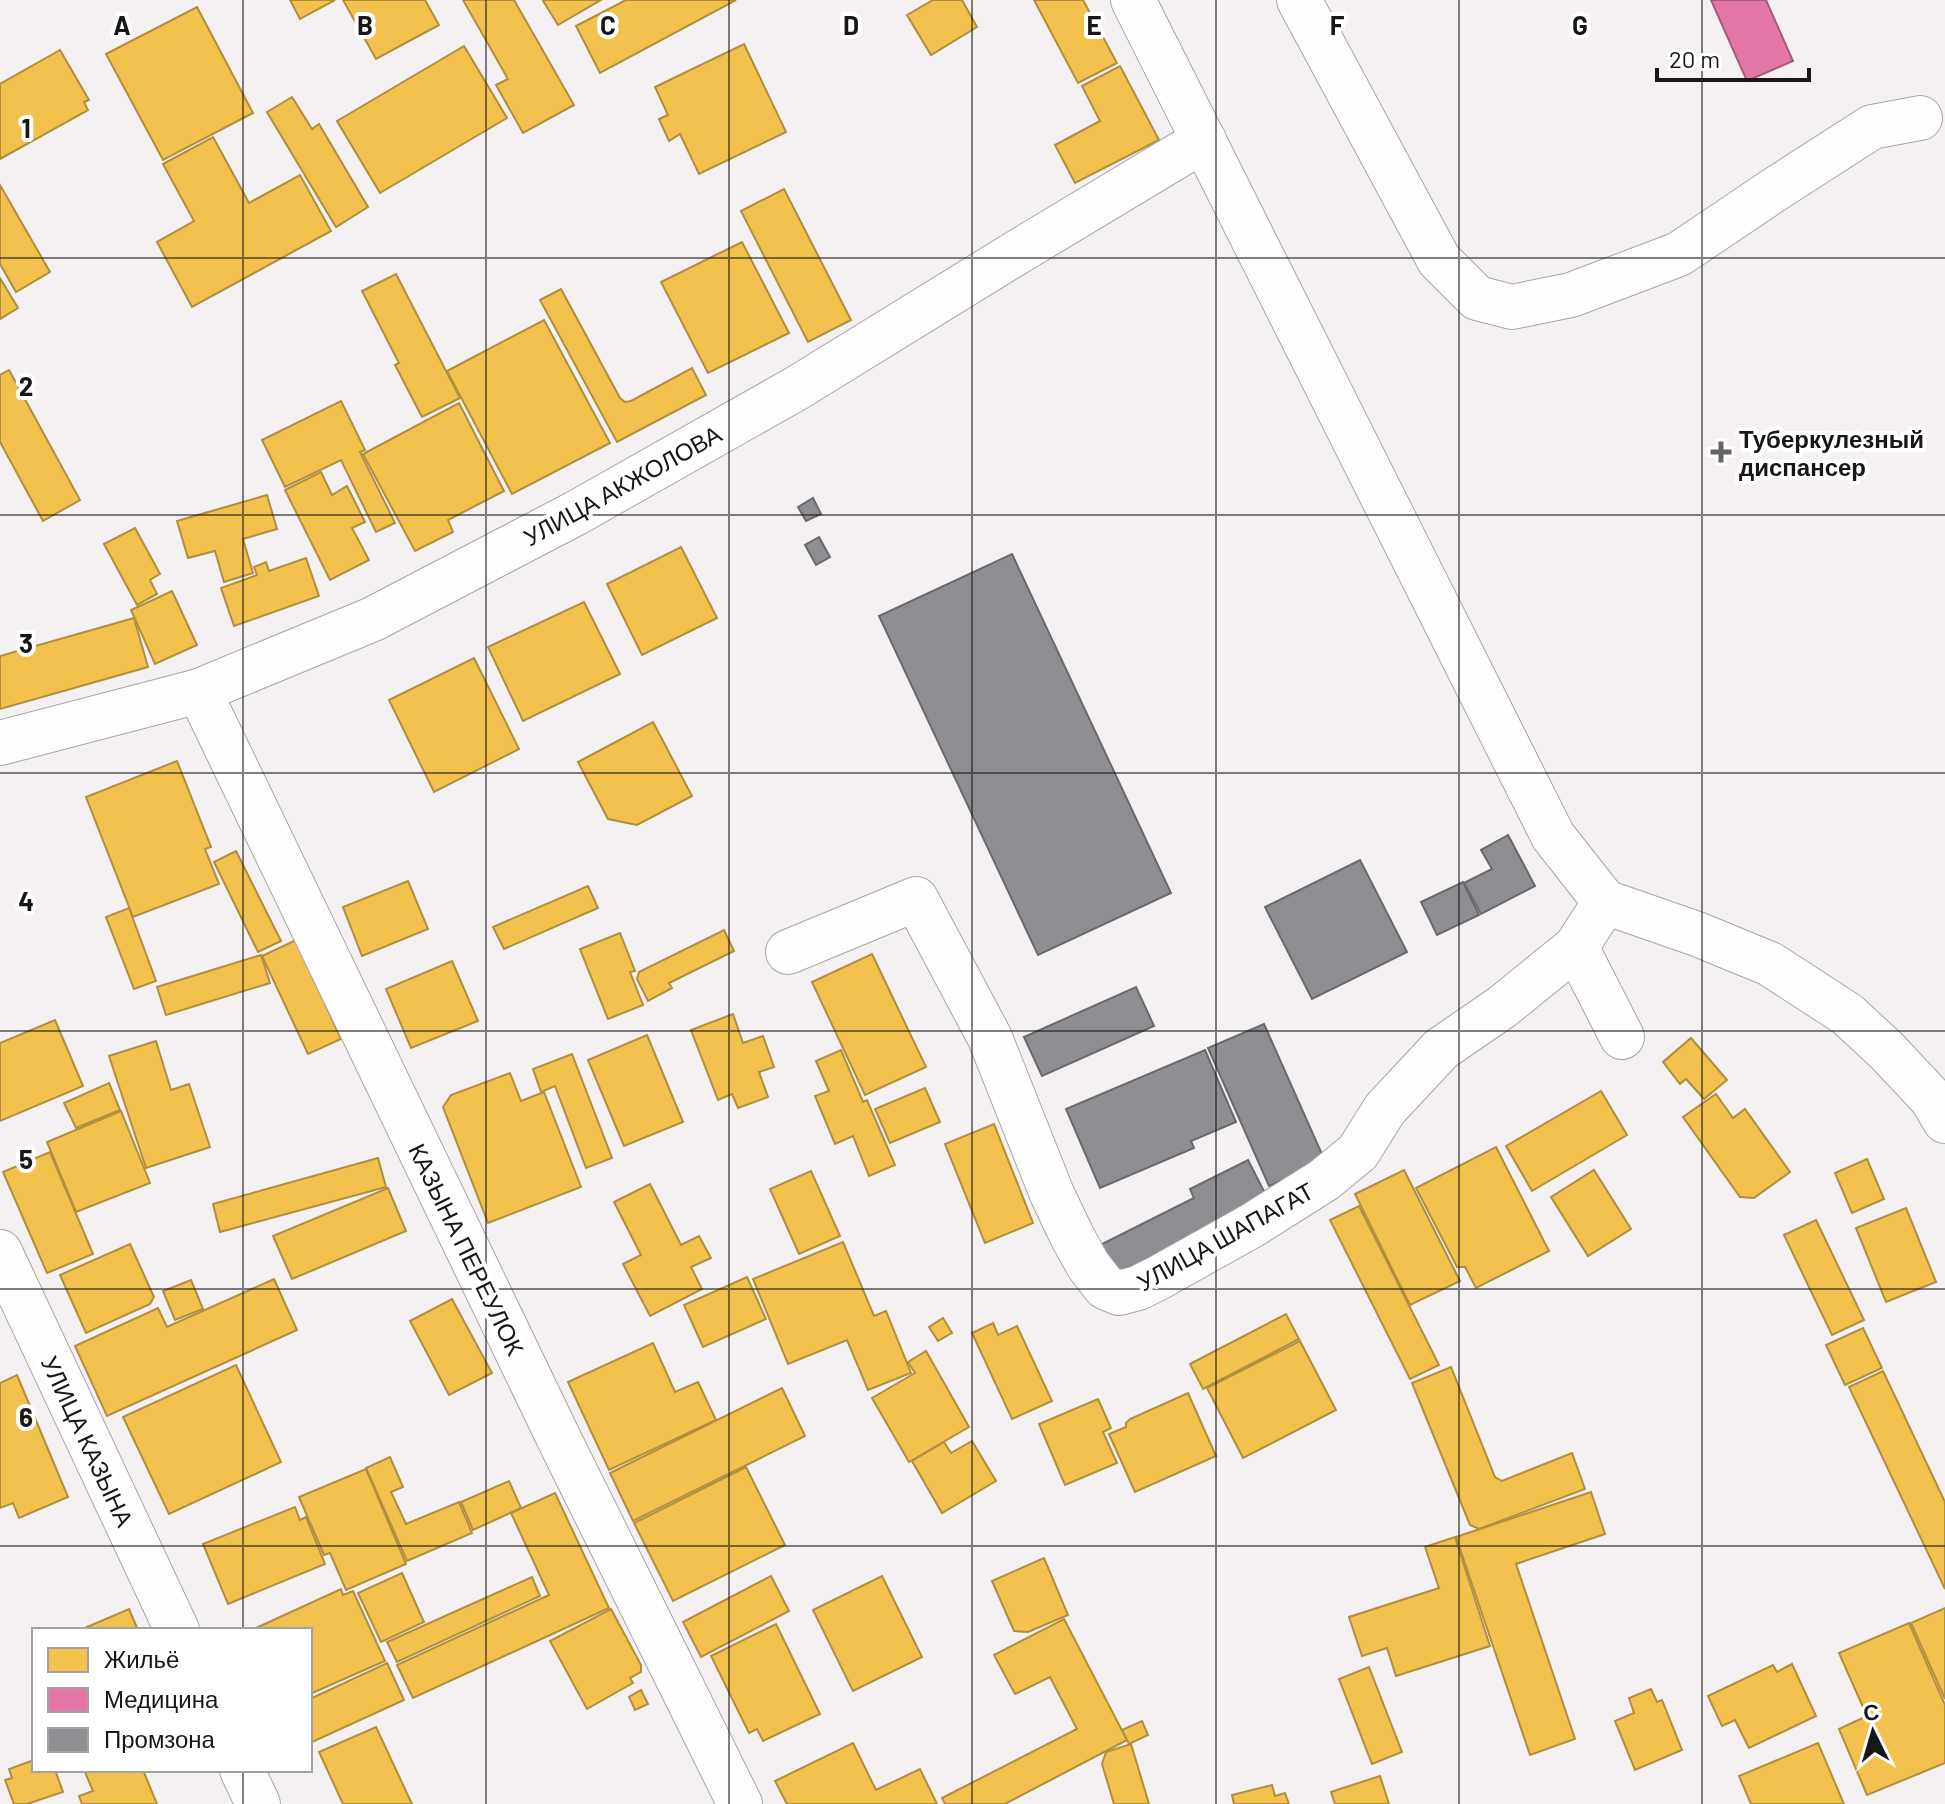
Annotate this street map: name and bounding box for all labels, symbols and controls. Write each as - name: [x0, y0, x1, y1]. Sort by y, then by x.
- text: A: [113, 9, 131, 40]
- text: B: [357, 9, 373, 40]
- text: C: [600, 9, 616, 40]
- text: D: [843, 9, 859, 40]
- text: E: [1086, 9, 1102, 40]
- text: F: [1330, 9, 1345, 40]
- text: G: [1572, 9, 1588, 40]
- scale bar: [1657, 32, 1809, 82]
- text: 20 m: [1669, 44, 1720, 73]
- text: 1: [21, 112, 31, 143]
- text: 2: [19, 370, 33, 401]
- street label: УЛИЦА АКЖОЛОВА: [518, 419, 726, 551]
- place label: Туберкулезный диспансер: [1739, 424, 1924, 481]
- marker: Туберкулезный диспансер: [1710, 441, 1732, 463]
- text: 3: [19, 627, 33, 658]
- text: 4: [18, 885, 34, 916]
- street label: КАЗЫНА ПЕРЕУЛОК: [403, 1139, 531, 1360]
- text: 5: [19, 1143, 33, 1174]
- street label: УЛИЦА ШАПАГАТ: [1132, 1175, 1319, 1296]
- street label: УЛИЦА КАЗЫНА: [36, 1351, 140, 1531]
- text: 6: [19, 1401, 33, 1432]
- legend: [32, 1628, 312, 1772]
- text: Жильё: [104, 1644, 179, 1673]
- text: Медицина: [104, 1684, 219, 1713]
- north arrow: [1833, 1692, 1913, 1772]
- text: С: [1862, 1697, 1880, 1725]
- text: Промзона: [104, 1724, 216, 1753]

